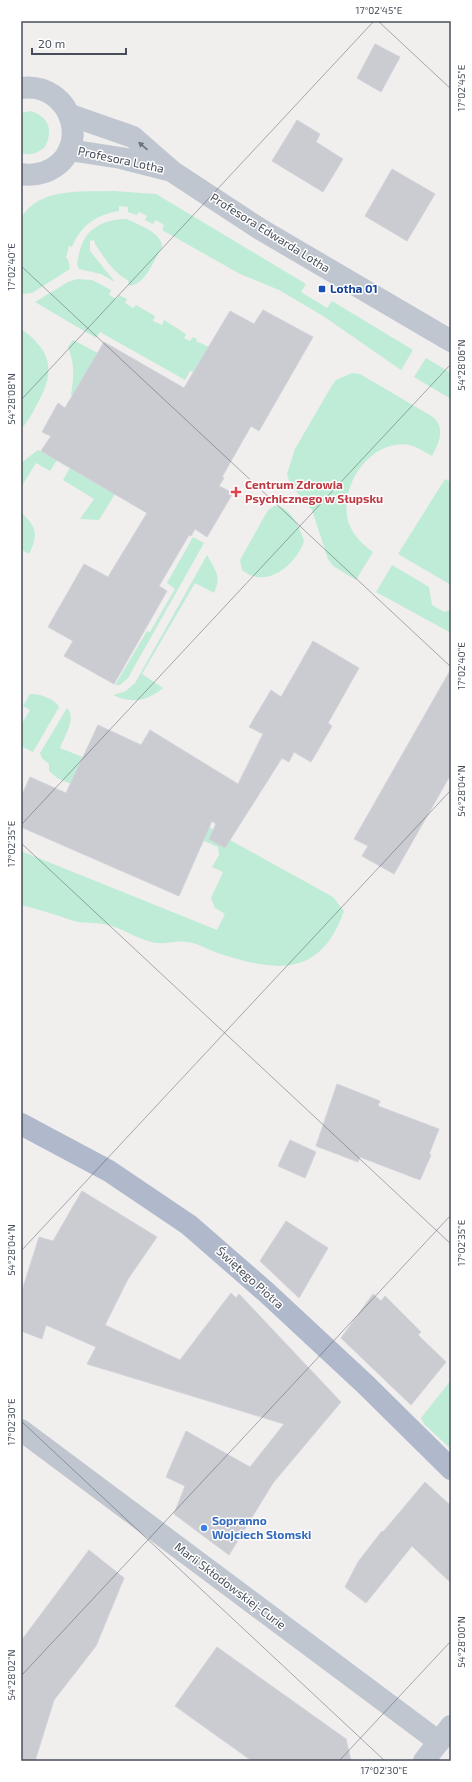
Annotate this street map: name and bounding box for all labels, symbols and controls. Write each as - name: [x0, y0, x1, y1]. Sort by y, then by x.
- text: 17°02'45"E: [356, 4, 403, 16]
- scale bar: [32, 30, 126, 56]
- text: 20 m: [38, 36, 65, 50]
- text: 17°02'45"E: [455, 64, 467, 111]
- one-way arrow: [138, 142, 149, 151]
- street label: Profesora Lotha: [77, 143, 165, 175]
- street label: Profesora Edwarda Lotha: [208, 190, 333, 275]
- text: 17°02'40"E: [5, 243, 17, 291]
- place label: Lotha 01: [330, 281, 378, 295]
- marker: Lotha 01: [317, 284, 327, 294]
- text: 54°28'06"N: [455, 339, 467, 391]
- text: 54°28'08"N: [5, 373, 17, 425]
- place label: Centrum Zdrowia Psychicznego w Słupsku: [245, 477, 383, 506]
- marker: Centrum Zdrowia Psychicznego w Słupsku: [230, 486, 242, 498]
- text: 17°02'40"E: [455, 642, 467, 690]
- text: 54°28'04"N: [455, 765, 467, 817]
- text: 17°02'35"E: [5, 820, 17, 867]
- text: 17°02'35"E: [455, 1219, 467, 1266]
- text: 54°28'04"N: [5, 1224, 17, 1276]
- street label: Świętego Piotra: [214, 1243, 287, 1311]
- text: 17°02'30"E: [5, 1398, 17, 1446]
- place label: Sopranno Wojciech Słomski: [212, 1513, 311, 1542]
- marker: Sopranno Wojciech Słomski: [199, 1523, 209, 1533]
- street label: Marii Skłodowskiej-Curie: [172, 1539, 289, 1632]
- text: 54°28'00"N: [455, 1616, 467, 1668]
- text: 54°28'02"N: [5, 1649, 17, 1701]
- text: 17°02'30"E: [360, 1764, 408, 1776]

